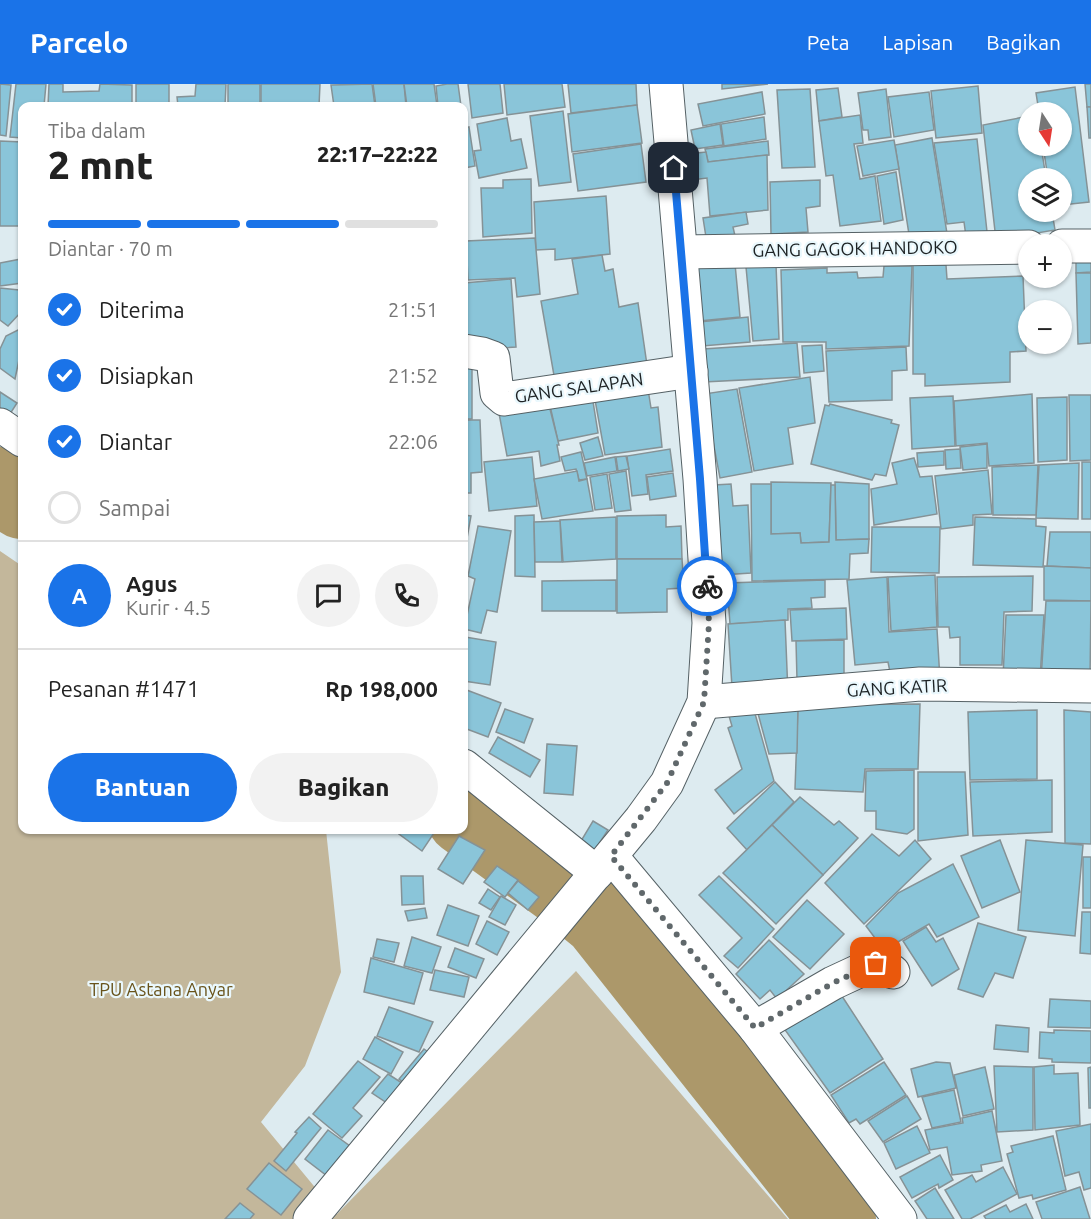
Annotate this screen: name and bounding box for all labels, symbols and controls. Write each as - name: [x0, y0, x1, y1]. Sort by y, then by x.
- text: Parcelo: [30, 27, 128, 58]
- text: Peta: [807, 30, 850, 54]
- text: Lapisan: [883, 30, 953, 54]
- text: Bagikan: [986, 30, 1061, 54]
- north arrow: [1018, 102, 1072, 156]
- map controls: [1018, 102, 1072, 354]
- text: Tiba dalam: [48, 119, 146, 142]
- text: 22:17–22:22: [317, 141, 438, 166]
- pin: [648, 142, 699, 193]
- text: 2 mnt: [48, 143, 153, 186]
- icon: home: [657, 151, 690, 184]
- button: layers: [1018, 168, 1072, 222]
- button: +: [1018, 234, 1072, 288]
- street label: GANG GAGOK HANDOKO: [752, 236, 958, 260]
- text: Diantar · 70 m: [48, 237, 173, 260]
- icon: check: [48, 293, 81, 326]
- text: Diterima: [99, 297, 185, 322]
- text: 21:51: [388, 298, 438, 321]
- button: −: [1018, 300, 1072, 354]
- icon: check: [48, 359, 81, 392]
- text: Disiapkan: [99, 363, 194, 388]
- text: 21:52: [388, 364, 438, 387]
- street label: GANG SALAPAN: [513, 368, 644, 406]
- icon: check: [48, 425, 81, 458]
- text: Diantar: [99, 429, 172, 454]
- text: 22:06: [388, 430, 438, 453]
- text: Sampai: [99, 495, 170, 520]
- courier: [677, 556, 737, 616]
- button: chat: [297, 564, 360, 627]
- button: phone: [375, 564, 438, 627]
- icon: bike: [691, 570, 724, 603]
- text: Agus: [126, 571, 178, 596]
- text: A: [72, 583, 87, 608]
- text: Kurir · 4.5: [126, 596, 211, 619]
- street label: GANG KATIR: [846, 674, 948, 700]
- text: Pesanan #1471: [48, 676, 199, 701]
- text: Rp 198,000: [325, 676, 438, 701]
- button: Bantuan: [48, 753, 237, 822]
- button: Bagikan: [249, 753, 438, 822]
- pin: [850, 937, 901, 988]
- icon: bag: [859, 946, 892, 979]
- park label: TPU Astana Anyar: [89, 979, 233, 999]

